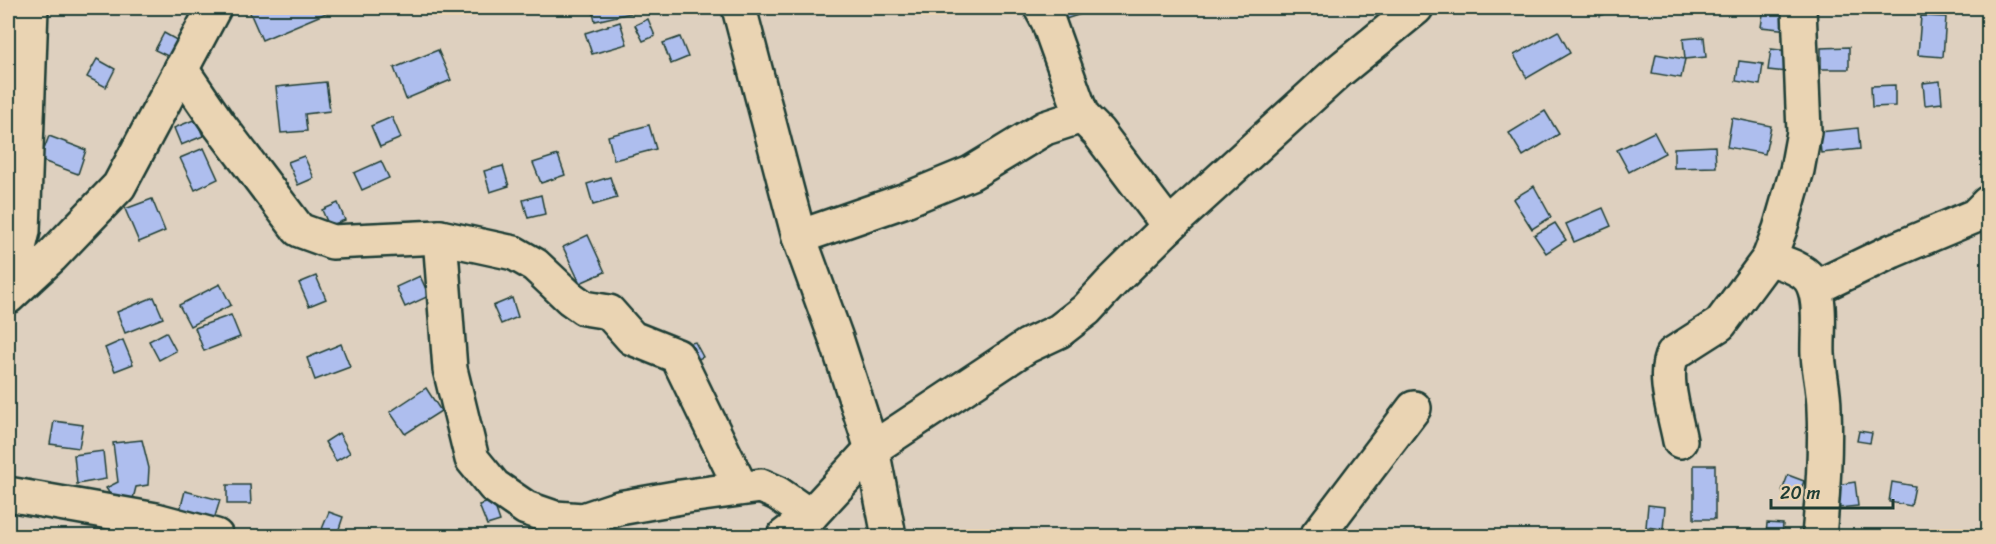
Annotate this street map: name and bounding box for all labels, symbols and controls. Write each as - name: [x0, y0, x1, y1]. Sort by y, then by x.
- scale bar: [1771, 472, 1892, 510]
- text: 20 m: [1780, 477, 1820, 509]

